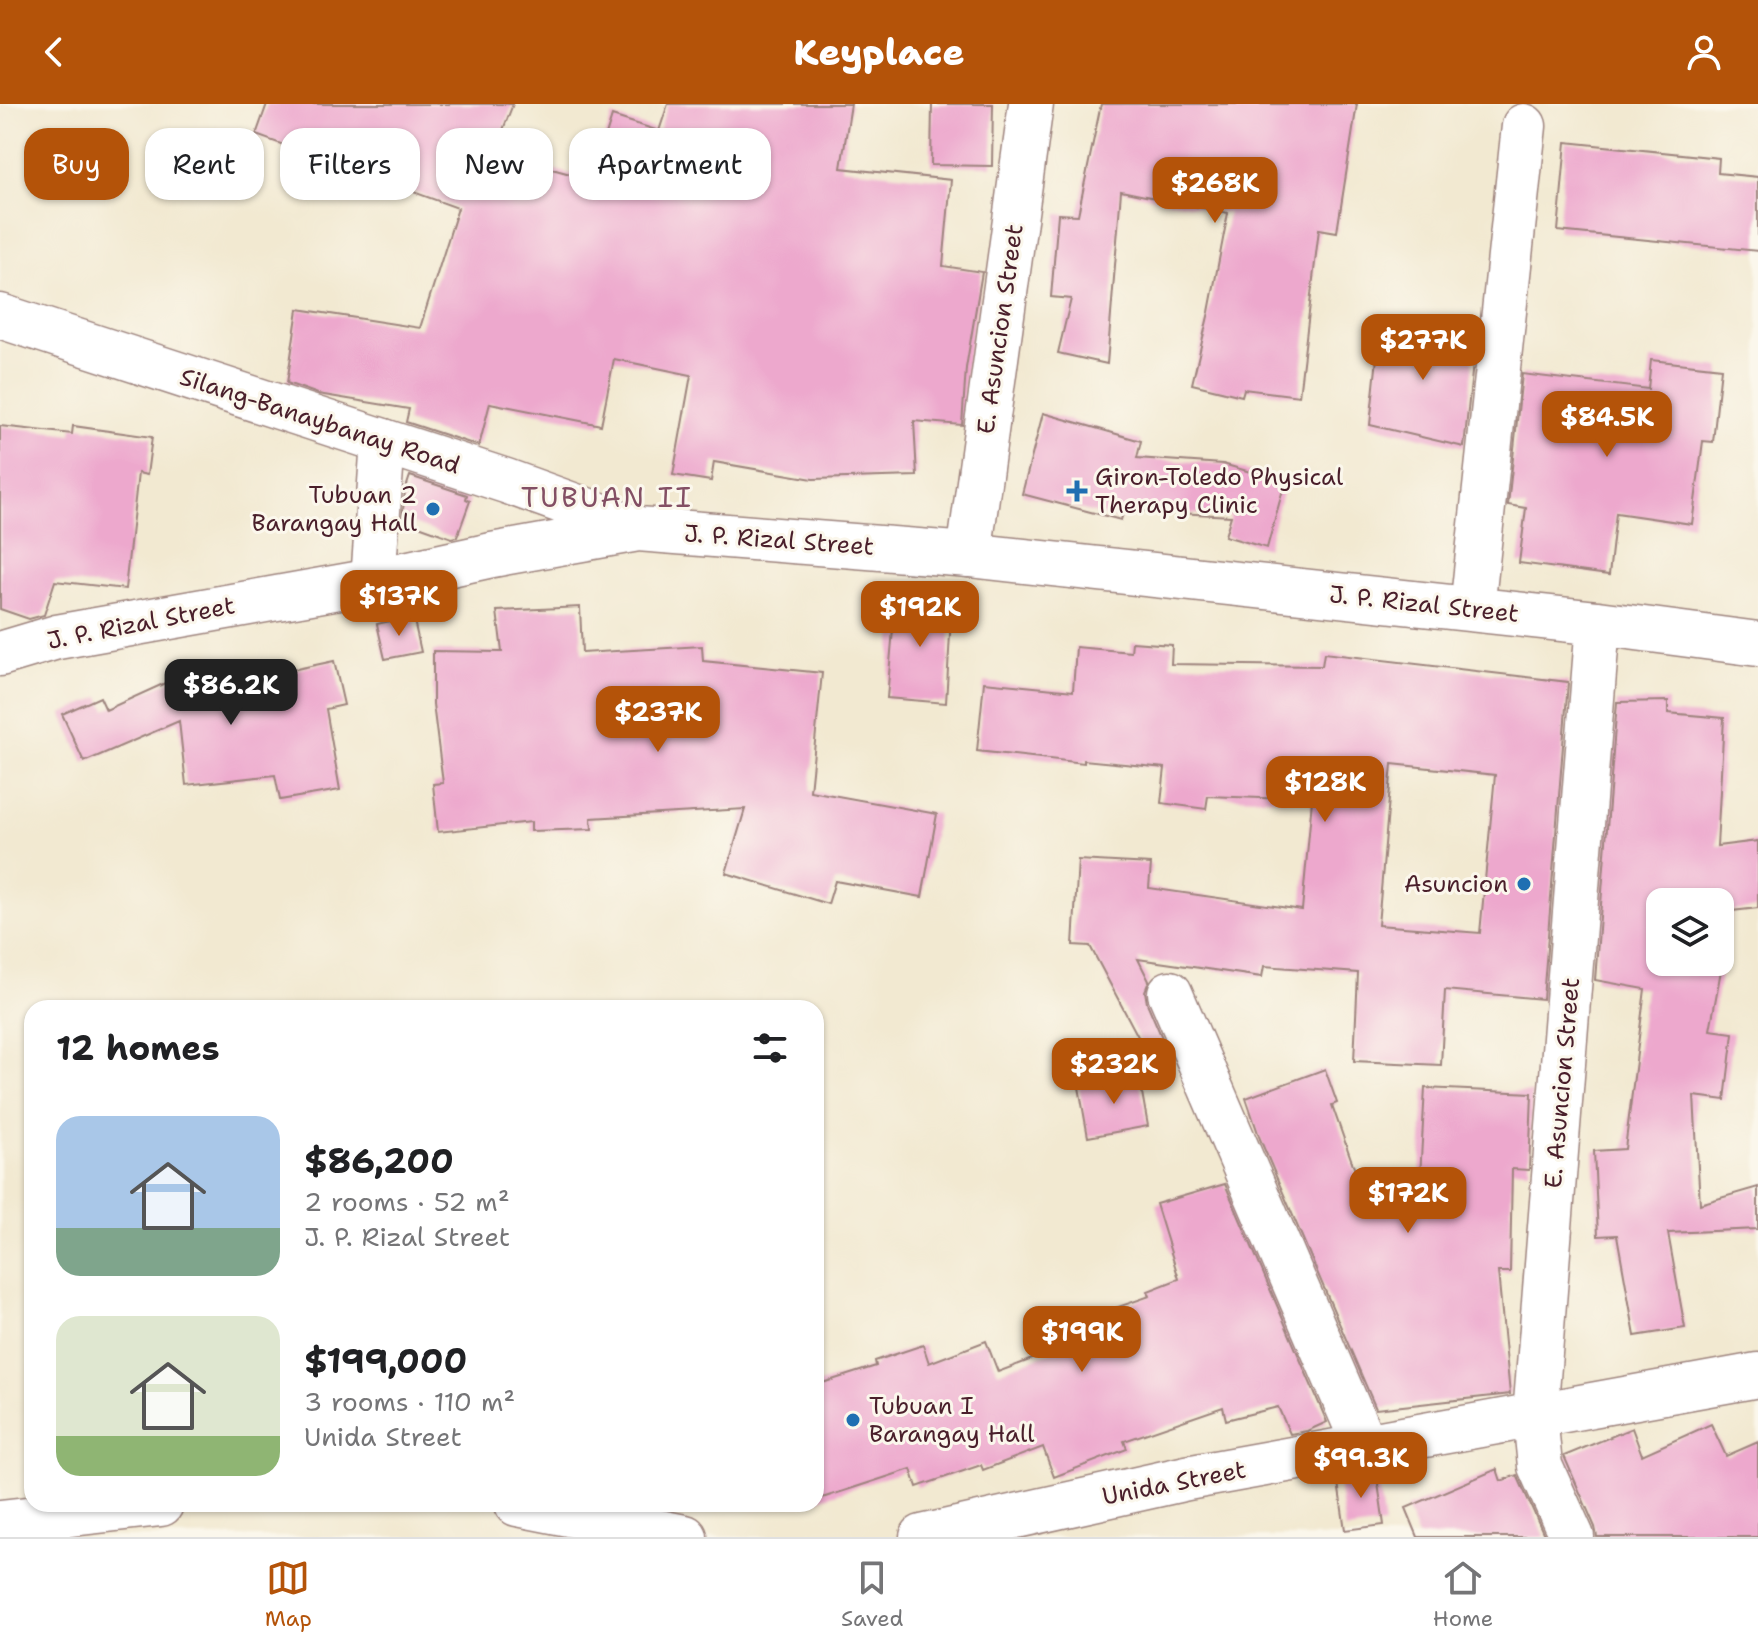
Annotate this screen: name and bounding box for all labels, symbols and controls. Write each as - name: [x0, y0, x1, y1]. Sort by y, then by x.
- text: Keyplace: [793, 28, 965, 77]
- icon: back: [32, 30, 76, 74]
- icon: person: [1682, 30, 1726, 74]
- chip: Buy: [24, 128, 129, 200]
- chip: Rent: [145, 128, 264, 200]
- chip: Filters: [280, 128, 420, 200]
- chip: New: [436, 128, 553, 200]
- chip: Apartment: [569, 128, 771, 200]
- pin: $268K: [1159, 157, 1271, 225]
- text: $268K: [1171, 165, 1259, 200]
- street label: E. Asuncion Street: [969, 222, 1031, 436]
- pin: $277K: [1367, 314, 1479, 382]
- text: $277K: [1379, 322, 1467, 357]
- street label: Silang-Banaybanay Road: [176, 361, 464, 481]
- pin: $84.5K: [1542, 391, 1672, 459]
- text: $84.5K: [1560, 399, 1654, 434]
- place label: Giron-Toledo Physical Therapy Clinic: [1095, 461, 1344, 521]
- district label: TUBUAN II: [521, 478, 693, 516]
- place label: Tubuan 2 Barangay Hall: [252, 479, 418, 539]
- marker: Giron-Toledo Physical Therapy Clinic: [1066, 480, 1088, 502]
- marker: Tubuan 2 Barangay Hall: [424, 500, 442, 518]
- street label: J. P. Rizal Street: [683, 517, 875, 563]
- pin: $137K: [343, 570, 455, 638]
- text: $137K: [358, 578, 440, 613]
- street label: J. P. Rizal Street: [1328, 578, 1520, 630]
- pin: $192K: [864, 581, 976, 649]
- street label: J. P. Rizal Street: [45, 589, 237, 657]
- text: $192K: [879, 589, 961, 624]
- pin: $86.2K: [166, 659, 296, 727]
- text: $86.2K: [183, 667, 279, 702]
- pin: $237K: [602, 686, 714, 754]
- text: $237K: [614, 694, 702, 729]
- pin: $128K: [1269, 756, 1381, 824]
- text: $128K: [1284, 764, 1366, 799]
- place label: Asuncion: [1404, 868, 1508, 900]
- marker: Asuncion: [1515, 875, 1533, 893]
- map controls: [1646, 888, 1734, 976]
- button: layers: [1646, 888, 1734, 976]
- street label: E. Asuncion Street: [1537, 976, 1587, 1190]
- text: 12 homes: [56, 1025, 220, 1071]
- icon: filters: [748, 1026, 792, 1070]
- pin: $232K: [1058, 1038, 1170, 1106]
- text: $232K: [1070, 1046, 1158, 1081]
- text: $86,200: [304, 1138, 454, 1184]
- icon: home: [120, 1148, 216, 1244]
- pin: $172K: [1352, 1167, 1464, 1235]
- text: $172K: [1367, 1175, 1449, 1210]
- text: 2 rooms · 52 m²: [304, 1184, 510, 1219]
- text: J. P. Rizal Street: [304, 1219, 510, 1254]
- pin: $199K: [1026, 1306, 1138, 1374]
- text: $199K: [1041, 1314, 1123, 1349]
- text: $199,000: [304, 1338, 467, 1384]
- icon: home: [120, 1348, 216, 1444]
- text: 3 rooms · 110 m²: [304, 1384, 515, 1419]
- place label: Tubuan I Barangay Hall: [869, 1390, 1035, 1450]
- marker: Tubuan I Barangay Hall: [844, 1411, 862, 1429]
- text: Unida Street: [304, 1419, 462, 1454]
- pin: $99.3K: [1296, 1432, 1426, 1500]
- text: $99.3K: [1313, 1440, 1409, 1475]
- street label: Unida Street: [1099, 1453, 1249, 1513]
- tab: Map: [265, 1556, 312, 1633]
- tab: Saved: [841, 1556, 904, 1633]
- tab: Home: [1433, 1556, 1493, 1633]

